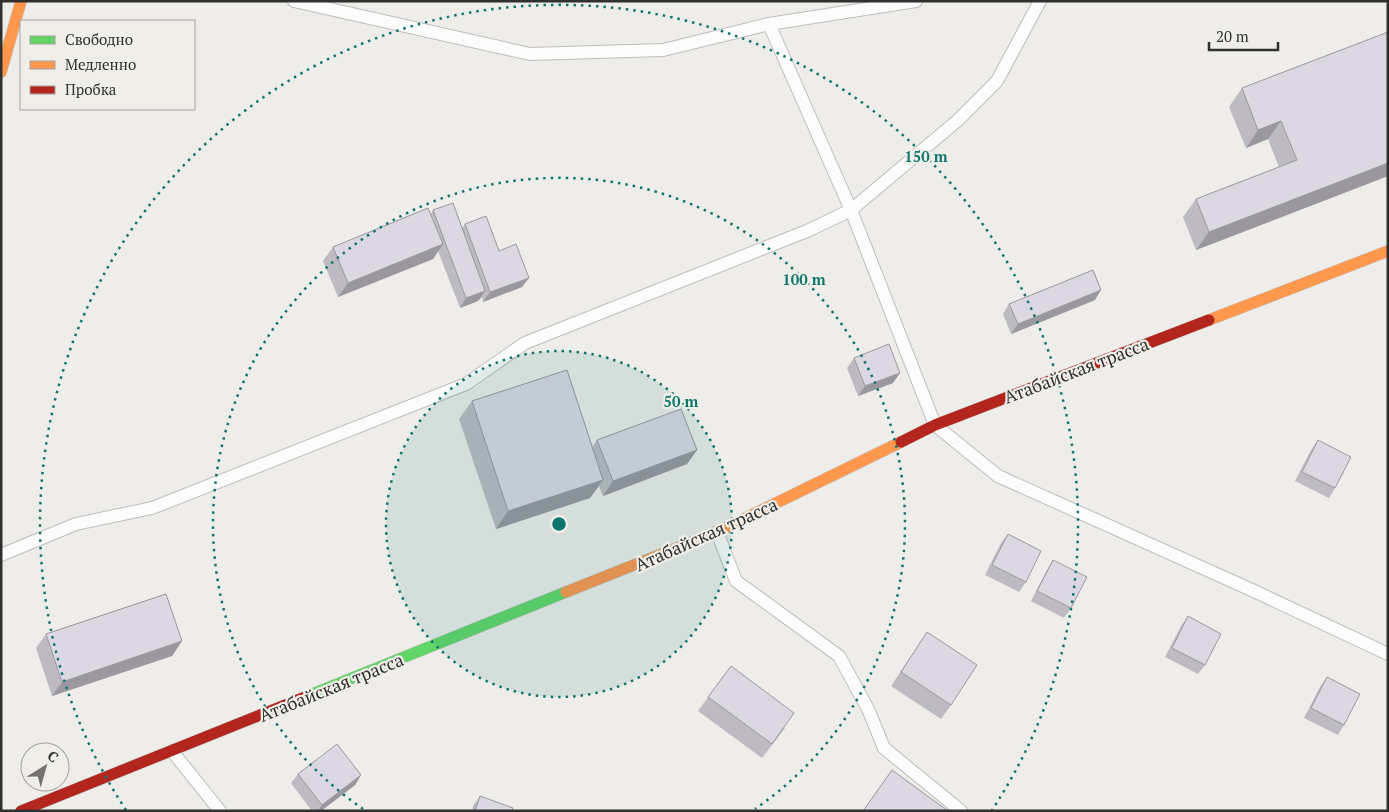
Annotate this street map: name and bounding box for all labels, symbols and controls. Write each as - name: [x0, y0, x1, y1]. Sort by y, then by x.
- legend: [20, 20, 195, 110]
- scale bar: [1209, 20, 1278, 52]
- text: 20 m: [1216, 26, 1249, 46]
- text: Свободно: [65, 29, 133, 49]
- text: Медленно: [65, 54, 136, 74]
- text: Пробка: [65, 79, 117, 99]
- text: 150 m: [904, 146, 948, 166]
- text: 100 m: [782, 269, 826, 289]
- street label: Атабайская трасса: [1000, 331, 1152, 409]
- text: 50 m: [664, 391, 699, 411]
- street label: Атабайская трасса: [631, 492, 781, 576]
- centre of rings: [550, 515, 568, 533]
- street label: Атабайская трасса: [255, 647, 407, 727]
- north arrow: [20, 742, 70, 792]
- text: С: [44, 746, 62, 767]

